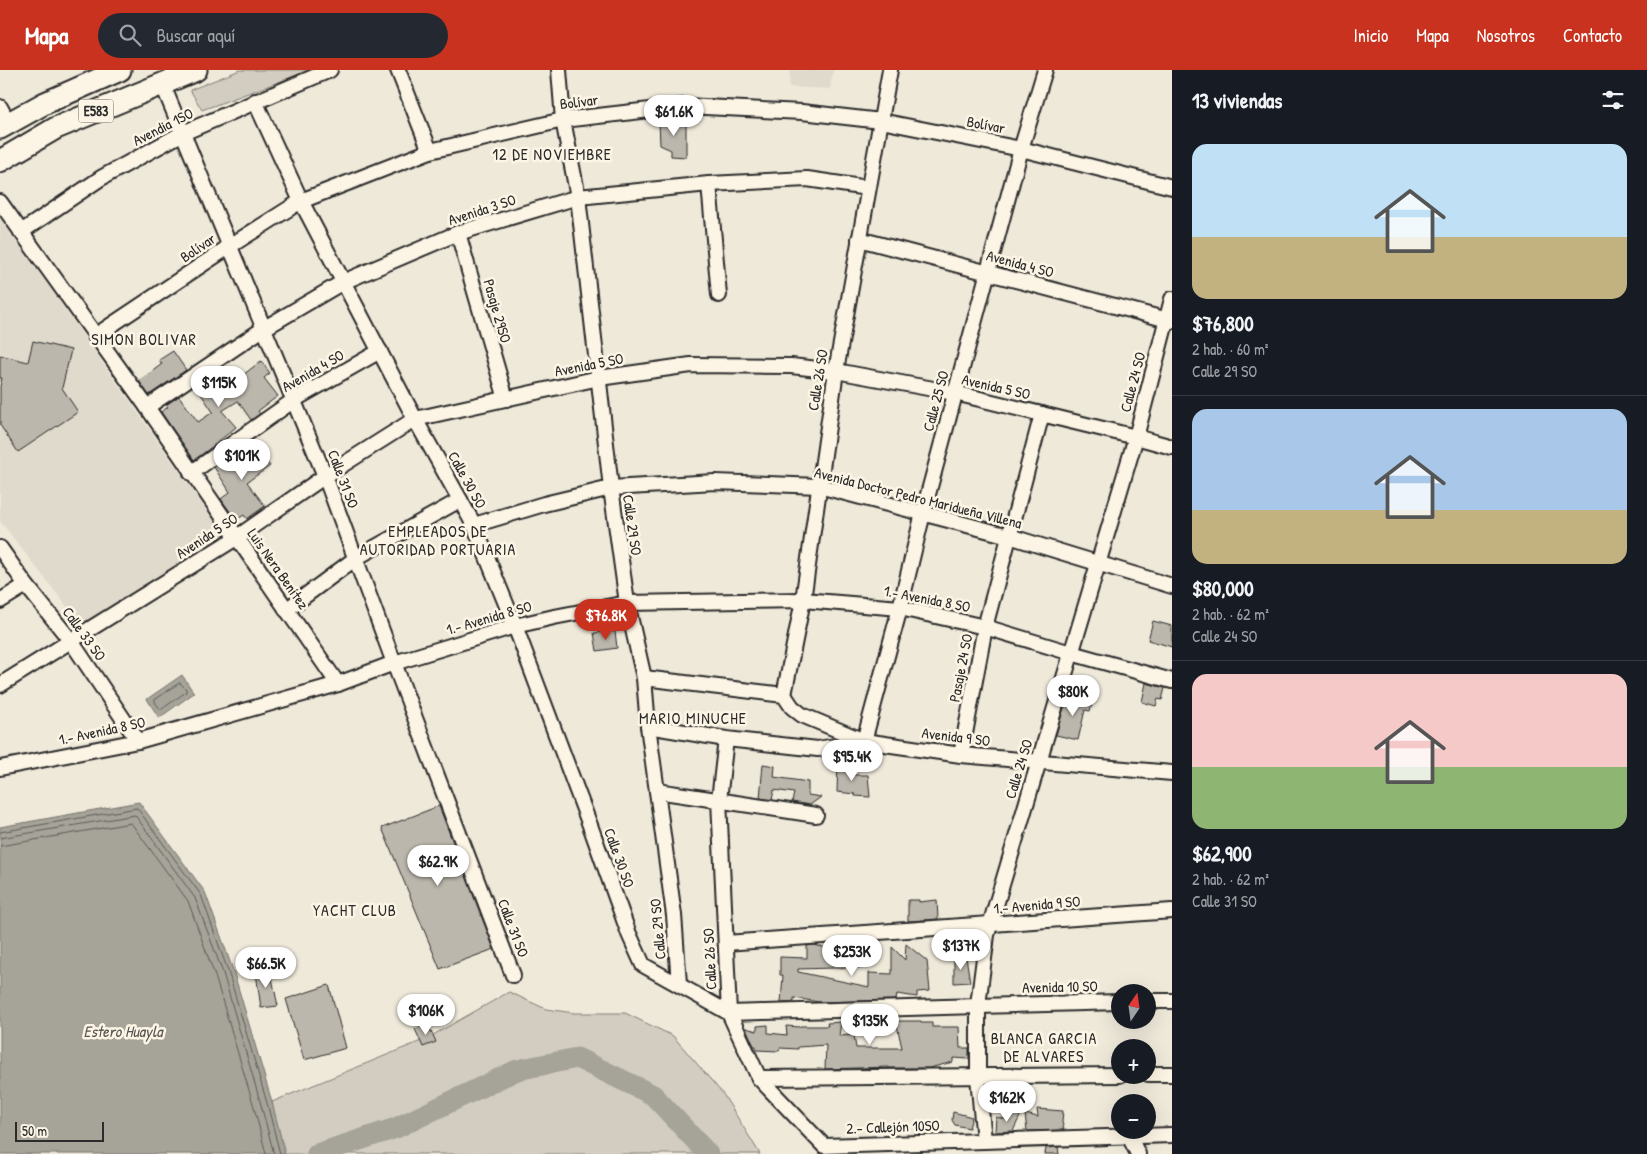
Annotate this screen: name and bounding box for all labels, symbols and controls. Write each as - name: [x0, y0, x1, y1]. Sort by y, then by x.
- search box: [98, 13, 448, 58]
- text: Mapa: [25, 19, 68, 51]
- icon: search: [116, 21, 144, 49]
- text: Buscar aquí: [156, 22, 236, 48]
- text: Inicio: [1354, 23, 1388, 48]
- text: Mapa: [1416, 23, 1449, 48]
- text: Nosotros: [1477, 23, 1535, 48]
- text: Contacto: [1563, 23, 1622, 48]
- text: 13 viviendas: [1192, 86, 1282, 115]
- icon: filters: [1599, 86, 1627, 114]
- street label: Bolívar: [558, 89, 600, 114]
- pin: $61.6K: [633, 94, 715, 137]
- road number: E583: [78, 99, 114, 122]
- text: $61.6K: [655, 100, 693, 122]
- street label: Avendia 1SO: [129, 102, 197, 151]
- street label: Bolívar: [965, 111, 1007, 139]
- district label: 12 DE NOVIEMBRE: [492, 143, 612, 165]
- icon: home: [1365, 176, 1455, 266]
- street label: Avenida 3 SO: [445, 189, 518, 230]
- street label: Bolívar: [176, 228, 220, 267]
- street label: Avenida 4 SO: [984, 244, 1056, 283]
- street label: Pasaje 29SO: [478, 277, 517, 345]
- text: $76,800: [1192, 309, 1254, 338]
- district label: SIMON BOLIVAR: [91, 328, 197, 350]
- text: 2 hab. · 60 m²: [1192, 338, 1269, 360]
- street label: Avenida 4 SO: [278, 344, 348, 397]
- street label: Avenida 5 SO: [553, 348, 625, 381]
- street label: Calle 26 SO: [802, 348, 833, 412]
- street label: Calle 24 SO: [1114, 350, 1151, 414]
- text: Calle 29 SO: [1192, 360, 1257, 382]
- pin: $115K: [184, 366, 254, 408]
- street label: Calle 25 SO: [917, 368, 954, 434]
- street label: Avenida 5 SO: [960, 368, 1032, 405]
- text: $115K: [202, 371, 236, 393]
- pin: $101K: [207, 438, 277, 481]
- icon: home: [1365, 442, 1455, 532]
- text: $101K: [224, 444, 260, 466]
- street label: Calle 31 SO: [323, 447, 364, 511]
- street label: Calle 30 SO: [443, 448, 492, 512]
- street label: Avenida Doctor Pedro Maridueña Villena: [812, 462, 1024, 534]
- street label: Calle 29 SO: [618, 493, 647, 557]
- street label: Avenida 5 SO: [172, 508, 242, 563]
- district label: EMPLEADOS DE AUTORIDAD PORTUARIA: [360, 520, 516, 560]
- street label: Luis Nera Benitez: [243, 524, 314, 614]
- text: $80,000: [1192, 574, 1254, 603]
- street label: 1.- Avenida 8 SO: [882, 580, 972, 617]
- street label: 1.- Avenida 8 SO: [444, 595, 534, 640]
- pin: $76.8K: [565, 598, 647, 641]
- street label: Calle 33 SO: [58, 602, 111, 665]
- text: 2 hab. · 62 m²: [1192, 603, 1269, 625]
- text: $76.8K: [585, 604, 627, 626]
- text: Calle 24 SO: [1192, 625, 1257, 647]
- street label: Pasaje 24 SO: [944, 632, 977, 704]
- pin: $80K: [1043, 674, 1103, 717]
- text: $80K: [1058, 680, 1088, 702]
- district label: MARIO MINUCHE: [639, 707, 747, 729]
- icon: home: [1365, 707, 1455, 797]
- street label: 1.- Avenida 8 SO: [57, 711, 147, 750]
- street label: Avenida 9 SO: [921, 722, 991, 751]
- street label: Calle 24 SO: [1000, 736, 1038, 801]
- pin: $95.4K: [811, 740, 893, 782]
- text: $95.4K: [833, 745, 871, 767]
- street label: Calle 30 SO: [599, 825, 640, 891]
- text: $62,900: [1192, 839, 1252, 868]
- pin: $62.9K: [397, 844, 479, 887]
- text: $62.9K: [418, 850, 458, 872]
- text: 2 hab. · 62 m²: [1192, 868, 1269, 890]
- street label: 1.- Avenida 9 SO: [993, 890, 1081, 919]
- text: Calle 31 SO: [1192, 890, 1257, 912]
- street label: Calle 31 SO: [493, 896, 534, 960]
- street label: Calle 29 SO: [644, 898, 671, 960]
- district label: YACHT CLUB: [313, 899, 397, 921]
- street label: Calle 26 SO: [697, 928, 722, 990]
- pin: $137K: [926, 928, 996, 971]
- pin: $253K: [817, 934, 887, 977]
- text: $137K: [942, 934, 980, 956]
- text: $253K: [833, 940, 871, 962]
- pin: $66.5K: [225, 946, 307, 989]
- text: $66.5K: [246, 952, 286, 974]
- street label: Avenida 10 SO: [1022, 975, 1098, 998]
- north arrow: [1111, 984, 1156, 1029]
- map controls: [1111, 984, 1156, 1139]
- pin: $106K: [391, 994, 461, 1036]
- text: $106K: [408, 999, 444, 1021]
- pin: $135K: [835, 1004, 905, 1046]
- text: $135K: [852, 1009, 888, 1031]
- water label: Estero Huayla: [84, 1020, 164, 1042]
- district label: BLANCA GARCIA DE ALVARES: [991, 1027, 1097, 1067]
- button: +: [1111, 1039, 1156, 1084]
- pin: $162K: [972, 1080, 1042, 1123]
- text: $162K: [989, 1086, 1025, 1108]
- button: −: [1111, 1094, 1156, 1139]
- street label: 2.- Callejón 10SO: [846, 1114, 940, 1139]
- scale bar: [15, 1119, 104, 1142]
- text: 50 m: [22, 1121, 47, 1140]

